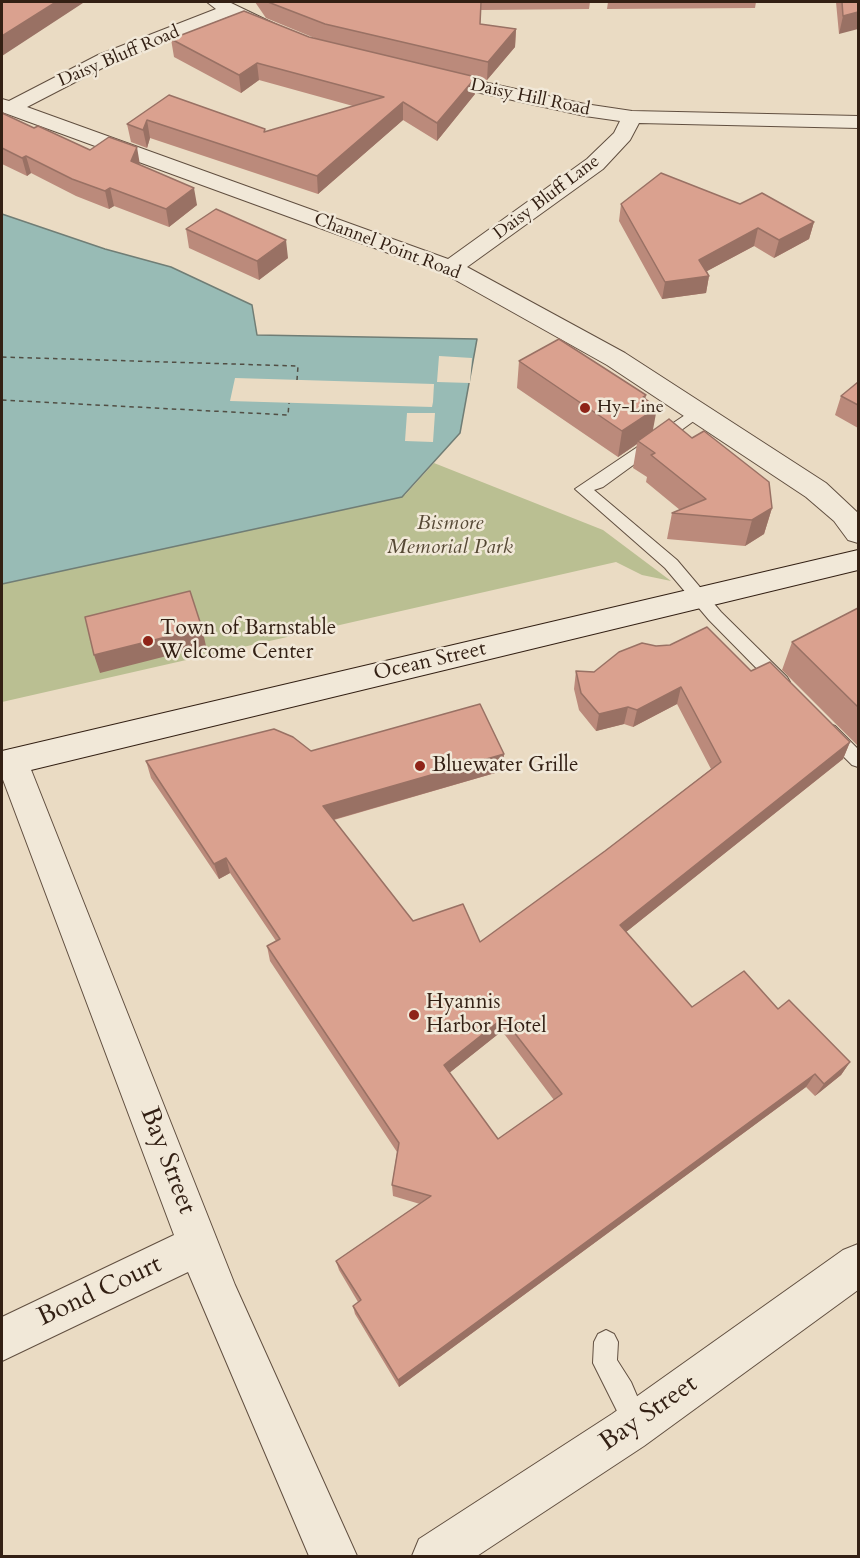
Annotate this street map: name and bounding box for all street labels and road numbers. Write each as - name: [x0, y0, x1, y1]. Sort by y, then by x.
- street label: Daisy Bluff Road: [55, 22, 183, 92]
- street label: Daisy Hill Road: [468, 75, 592, 121]
- street label: Daisy Bluff Lane: [490, 151, 604, 245]
- street label: Channel Point Road: [311, 209, 463, 285]
- street label: Ocean Street: [371, 637, 489, 687]
- street label: Bay Street: [132, 1103, 202, 1219]
- street label: Bond Court: [33, 1250, 167, 1334]
- street label: Bay Street: [594, 1369, 704, 1459]

